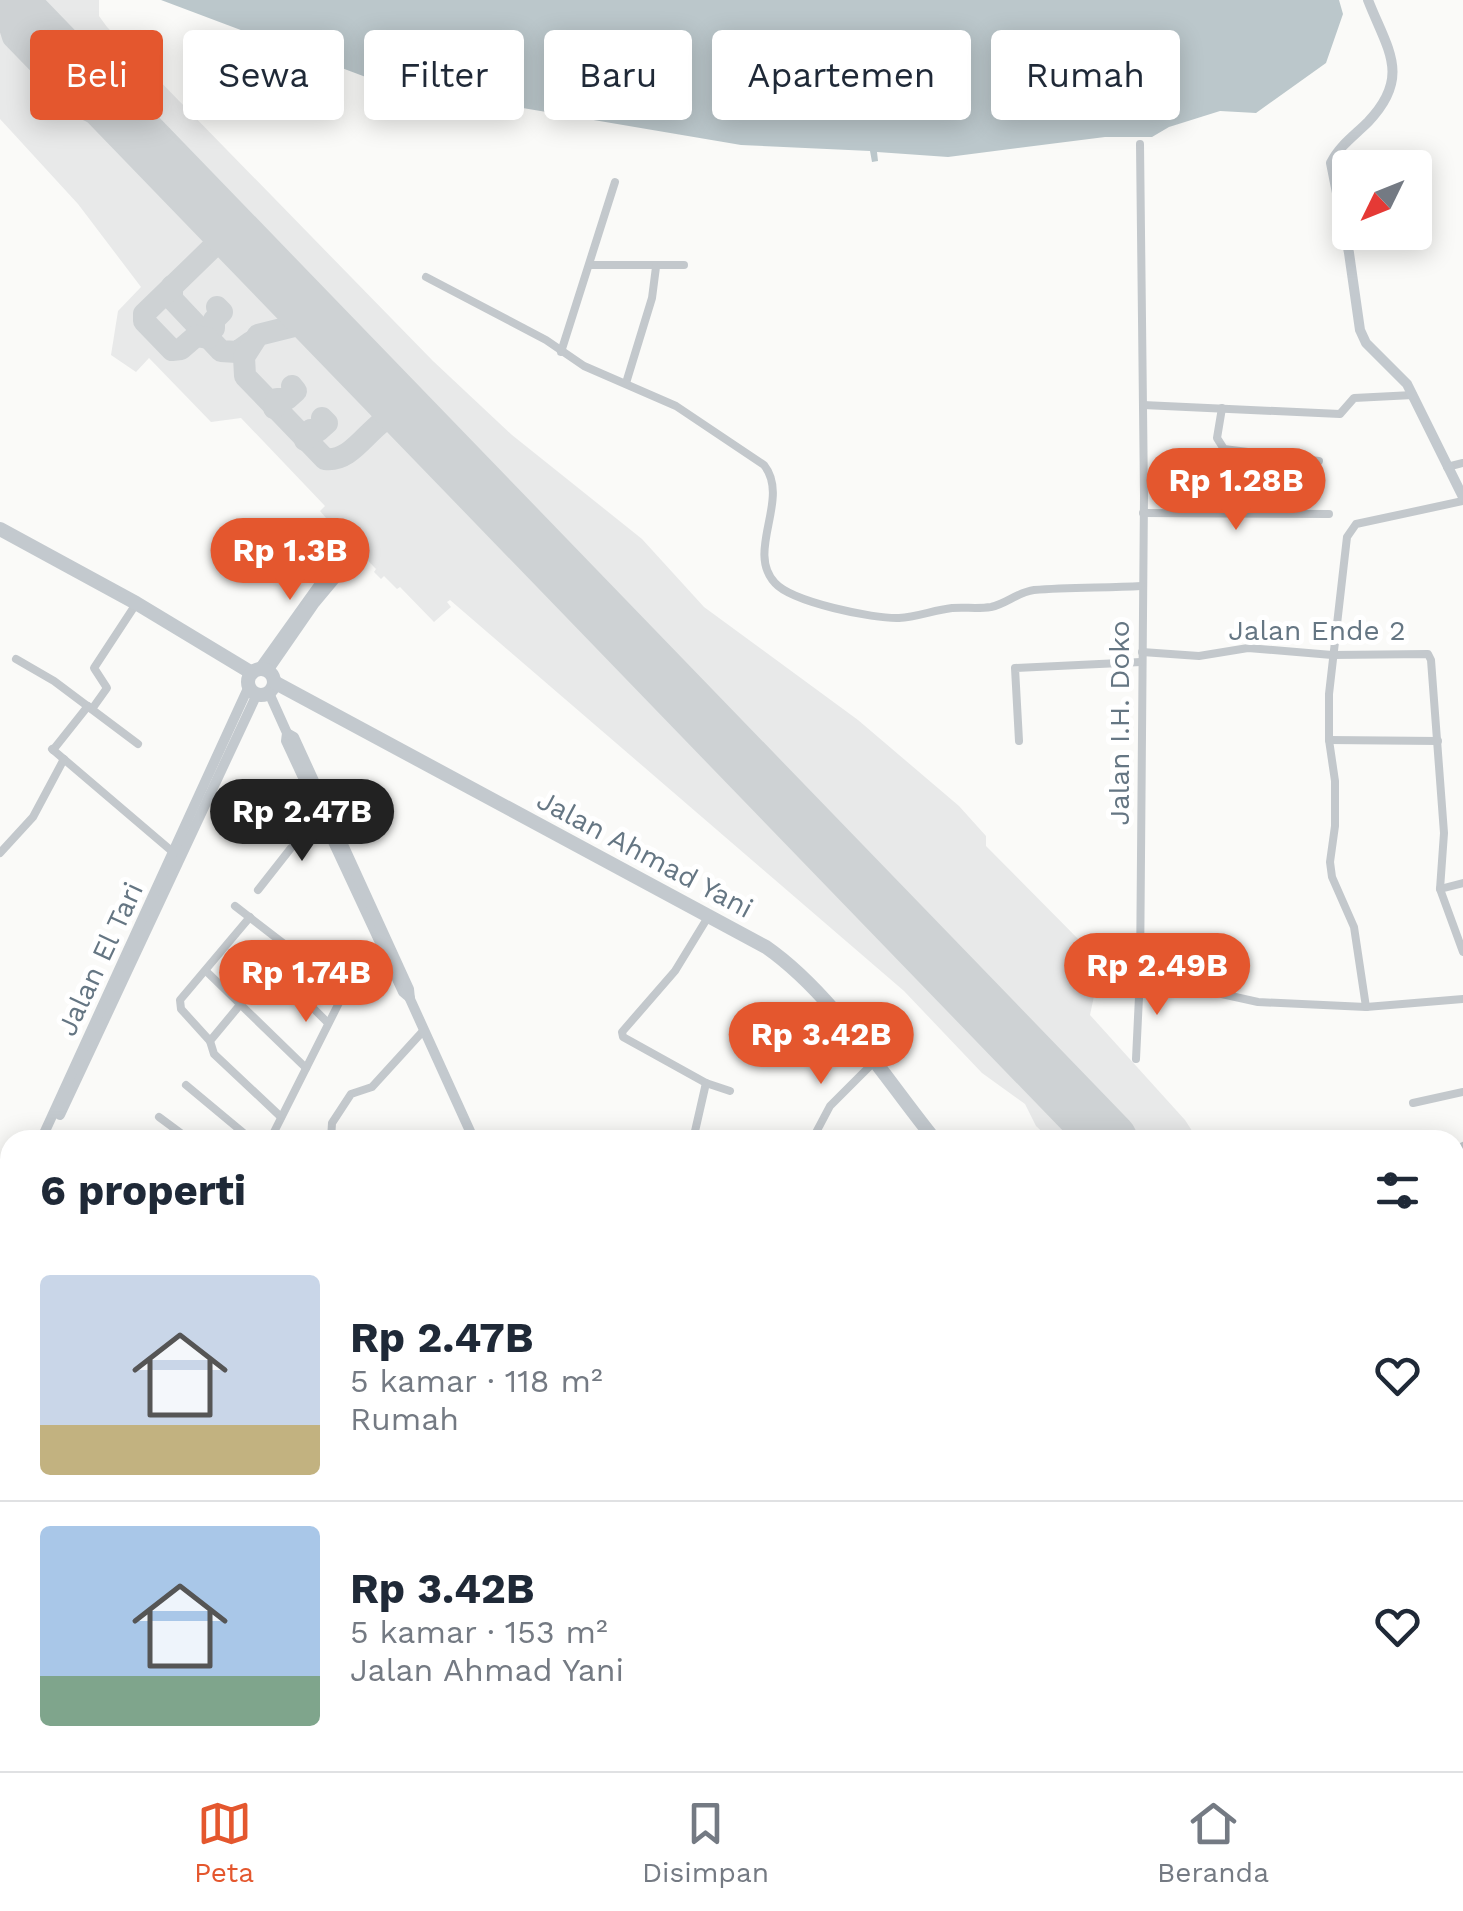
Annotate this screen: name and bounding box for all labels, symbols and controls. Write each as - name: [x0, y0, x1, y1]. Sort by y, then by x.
- chip: Beli: [30, 30, 163, 120]
- chip: Sewa: [183, 30, 344, 120]
- chip: Filter: [364, 30, 524, 120]
- chip: Baru: [544, 30, 692, 120]
- chip: Apartemen: [712, 30, 971, 120]
- chip: Rumah: [991, 30, 1180, 120]
- north arrow: [1332, 150, 1432, 250]
- map controls: [1332, 150, 1432, 250]
- pin: Rp 1.28B: [1133, 448, 1339, 533]
- text: Rp 1.28B: [1168, 461, 1304, 499]
- pin: Rp 1.3B: [198, 518, 382, 603]
- text: Rp 1.3B: [233, 531, 347, 569]
- street label: Jalan Ende 2: [1228, 614, 1406, 647]
- street label: Jalan I.H. Doko: [1103, 621, 1136, 825]
- pin: Rp 2.47B: [199, 779, 405, 864]
- street label: Jalan Ahmad Yani: [531, 783, 759, 925]
- text: Rp 2.47B: [232, 792, 372, 830]
- street label: Jalan El Tari: [50, 877, 150, 1041]
- pin: Rp 2.49B: [1054, 933, 1260, 1018]
- pin: Rp 1.74B: [203, 940, 409, 1025]
- text: Rp 2.49B: [1086, 946, 1228, 984]
- text: Rp 1.74B: [241, 953, 371, 991]
- pin: Rp 3.42B: [718, 1002, 924, 1087]
- text: Rp 3.42B: [751, 1015, 891, 1053]
- icon: filters: [1370, 1163, 1425, 1218]
- text: 6 properti: [40, 1166, 246, 1215]
- text: Rp 2.47B: [350, 1313, 534, 1362]
- icon: home: [120, 1315, 240, 1435]
- icon: heart: [1370, 1348, 1425, 1403]
- text: 5 kamar · 118 m²: [350, 1362, 603, 1400]
- text: Rumah: [350, 1400, 459, 1438]
- text: Rp 3.42B: [350, 1564, 535, 1613]
- icon: home: [120, 1566, 240, 1686]
- icon: heart: [1370, 1599, 1425, 1654]
- text: 5 kamar · 153 m²: [350, 1613, 608, 1651]
- text: Jalan Ahmad Yani: [350, 1651, 624, 1689]
- tab: Peta: [194, 1796, 254, 1889]
- tab: Disimpan: [642, 1796, 769, 1889]
- tab: Beranda: [1157, 1796, 1269, 1889]

